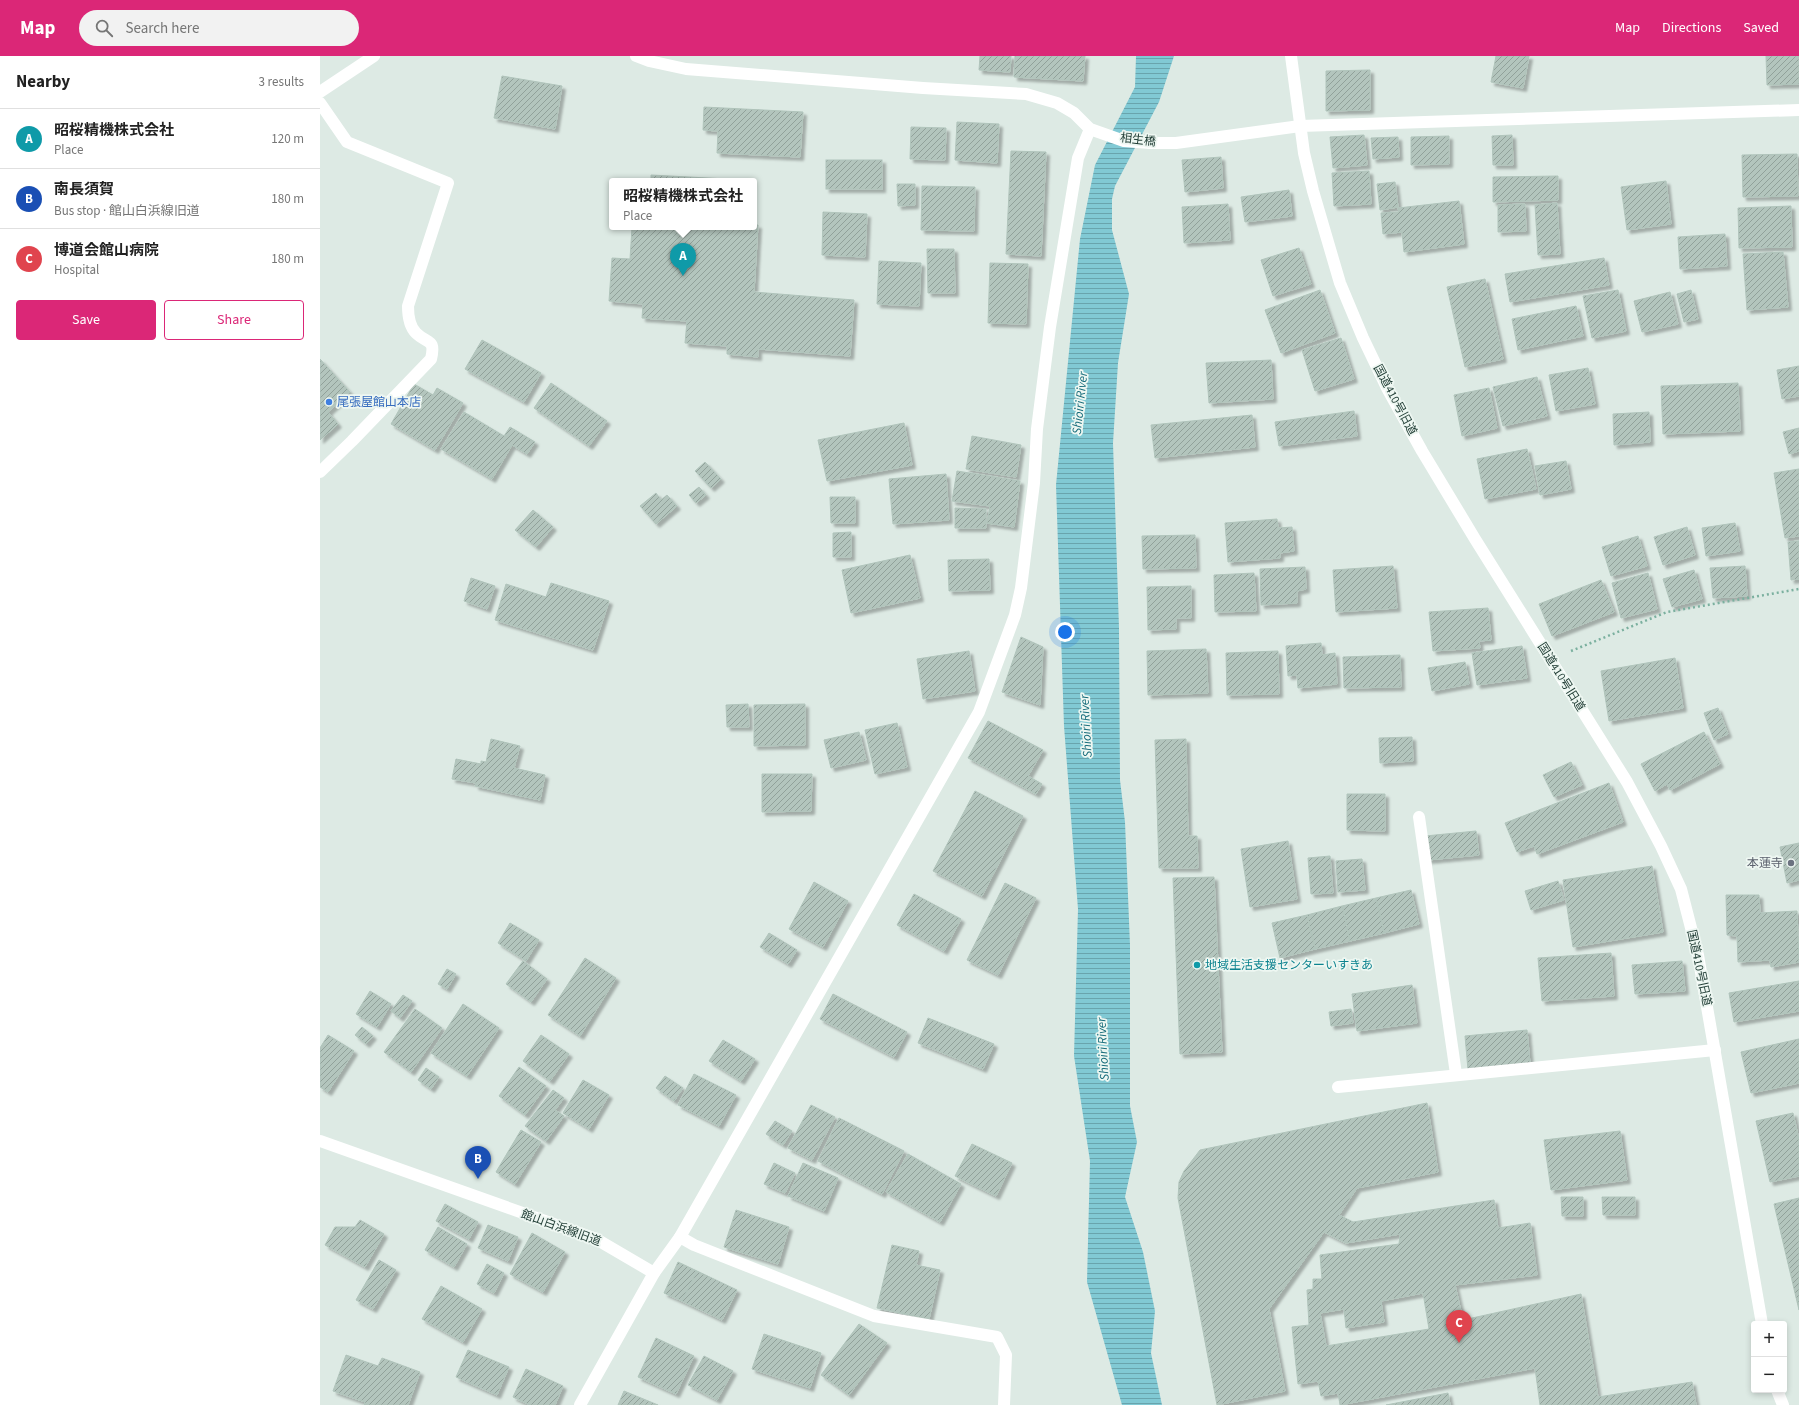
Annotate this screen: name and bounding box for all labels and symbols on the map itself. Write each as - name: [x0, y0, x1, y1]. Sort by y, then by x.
- street label: 相生橋: [1119, 129, 1157, 151]
- pin: A: [670, 243, 696, 276]
- street label: 国道410号旧道: [1369, 362, 1421, 438]
- water label: Shioiri River: [1068, 370, 1092, 435]
- place label: 尾張屋館山本店: [337, 394, 421, 411]
- marker: 尾張屋館山本店: [324, 397, 334, 407]
- your location: [1055, 622, 1075, 642]
- street label: 国道410号旧道: [1533, 639, 1589, 715]
- water label: Shioiri River: [1075, 693, 1097, 758]
- place label: 本蓮寺: [1747, 855, 1783, 872]
- marker: 本蓮寺: [1786, 858, 1796, 868]
- street label: 国道410号旧道: [1683, 928, 1715, 1008]
- place label: 地域生活支援センターいすきあ: [1205, 957, 1373, 974]
- marker: 地域生活支援センターいすきあ: [1192, 960, 1202, 970]
- water label: Shioiri River: [1092, 1016, 1114, 1081]
- pin: B: [465, 1146, 491, 1179]
- street label: 館山白浜線旧道: [519, 1206, 603, 1250]
- pin: C: [1446, 1310, 1472, 1343]

